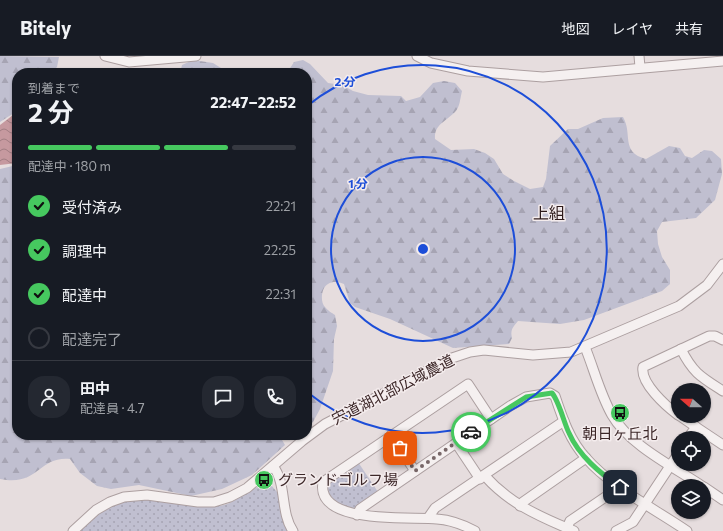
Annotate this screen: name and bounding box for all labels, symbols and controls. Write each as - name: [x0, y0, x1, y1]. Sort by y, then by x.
- text: Bitely: [20, 16, 71, 39]
- text: 地図: [561, 20, 589, 37]
- text: レイヤ: [611, 20, 653, 37]
- text: 共有: [675, 20, 703, 37]
- text: 2 分: [334, 74, 356, 88]
- text: 到着まで: [28, 80, 80, 96]
- text: 22:47–22:52: [210, 93, 296, 111]
- text: 2 分: [28, 96, 74, 127]
- text: 配達中 · 180 m: [28, 158, 111, 174]
- text: 1 分: [348, 176, 368, 190]
- icon: check: [28, 195, 50, 217]
- text: 受付済み: [62, 198, 122, 216]
- text: 22:21: [266, 198, 296, 214]
- district label: 上組: [533, 203, 565, 222]
- icon: check: [28, 239, 50, 261]
- text: 調理中: [62, 242, 107, 260]
- text: 22:25: [264, 242, 296, 258]
- centre of rings: [416, 242, 430, 256]
- icon: check: [28, 283, 50, 305]
- text: 配達中: [62, 286, 107, 304]
- text: 22:31: [266, 286, 296, 302]
- text: 配達完了: [62, 330, 122, 348]
- street label: 宍道湖北部広域農道: [328, 350, 457, 428]
- button: person: [28, 376, 70, 418]
- button: chat: [202, 376, 244, 418]
- button: phone: [254, 376, 296, 418]
- text: 田中: [80, 379, 110, 397]
- north arrow: [671, 383, 711, 423]
- map controls: [671, 383, 711, 519]
- text: 配達員 · 4.7: [80, 400, 145, 416]
- bus stop icon: 朝日ヶ丘北: [609, 402, 631, 424]
- courier: [451, 412, 491, 452]
- icon: car: [460, 421, 482, 443]
- place label: 朝日ヶ丘北: [582, 424, 658, 442]
- pin: [383, 431, 417, 465]
- button: locate: [671, 431, 711, 471]
- icon: bag: [389, 437, 411, 459]
- bus stop icon: グランドゴルフ場: [253, 469, 275, 491]
- place label: グランドゴルフ場: [278, 470, 398, 488]
- pin: [603, 470, 637, 504]
- icon: home: [609, 476, 631, 498]
- button: layers: [671, 479, 711, 519]

